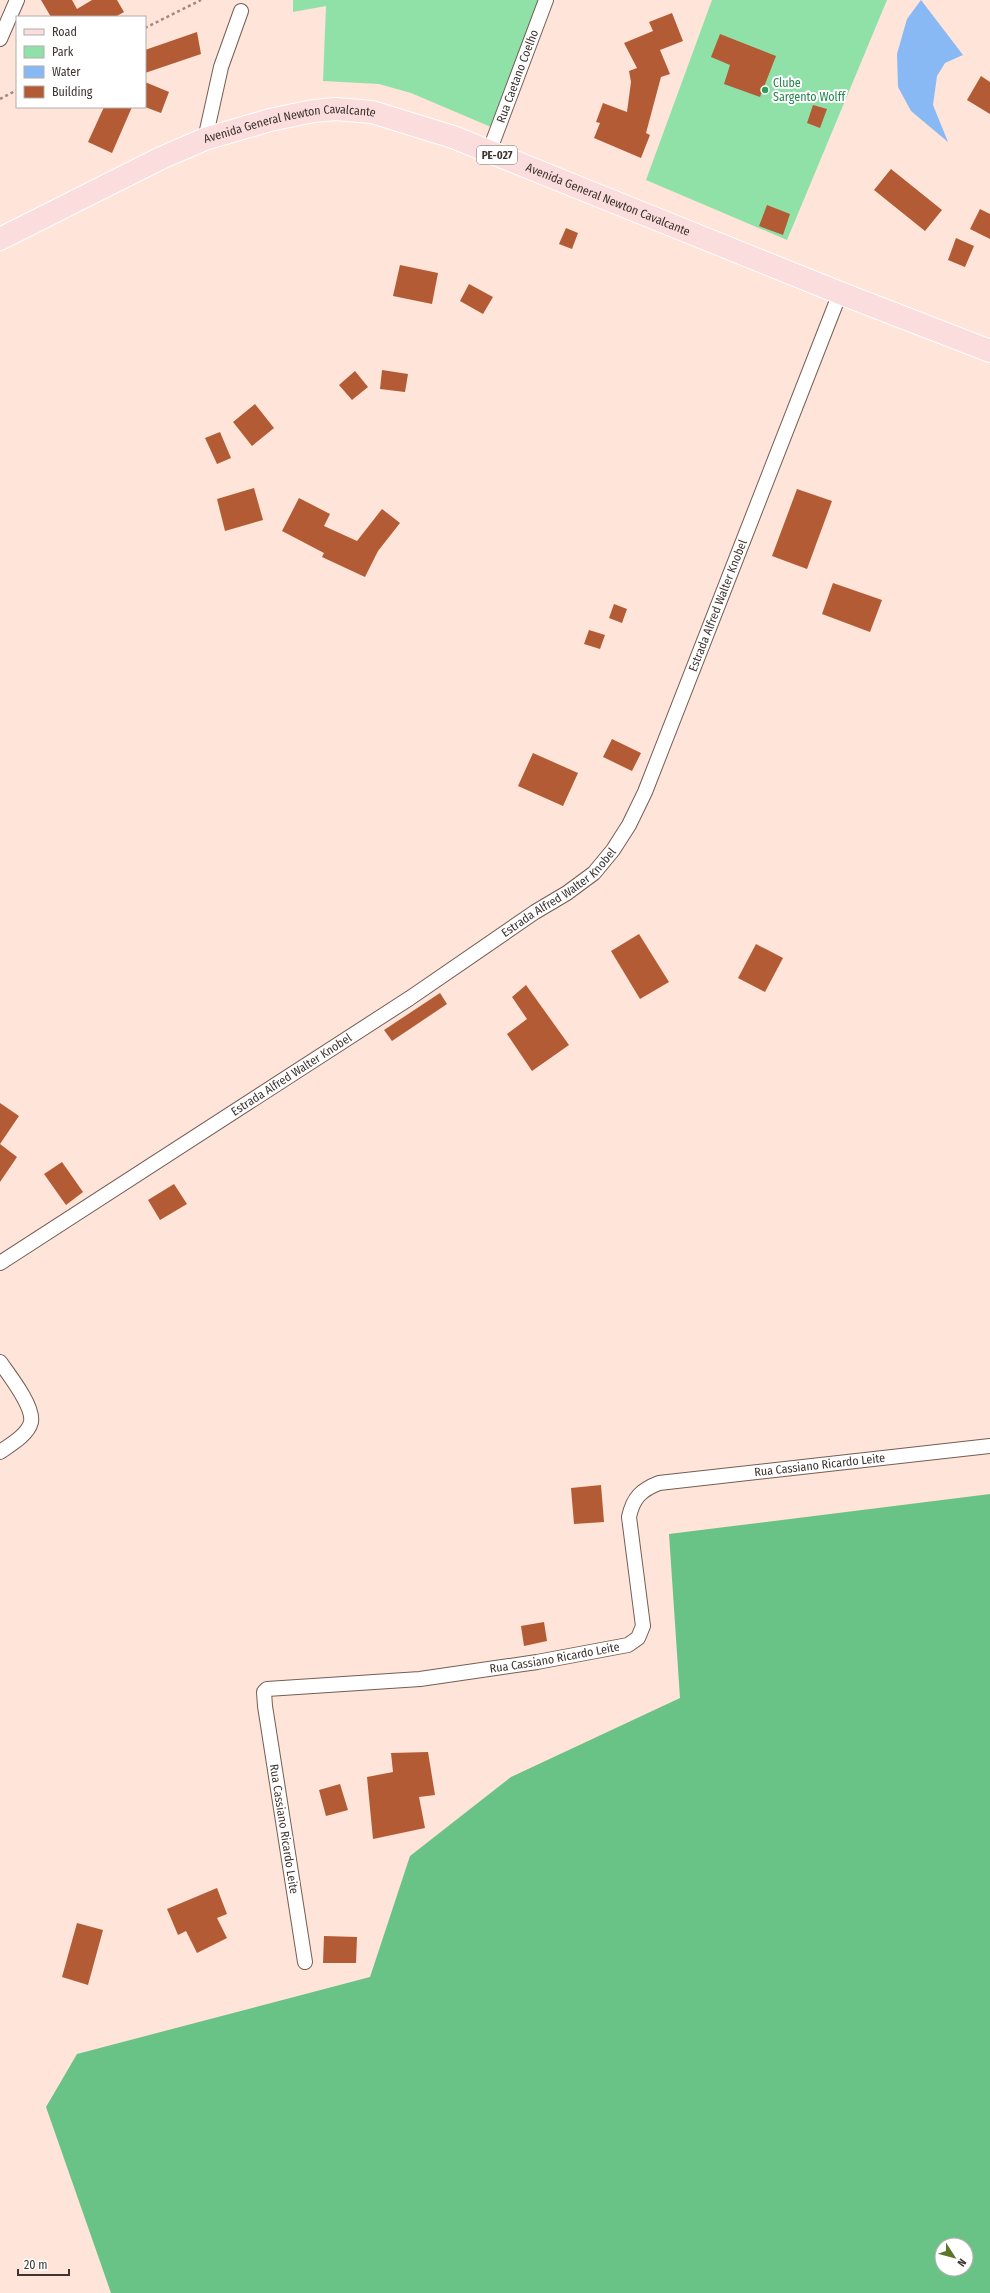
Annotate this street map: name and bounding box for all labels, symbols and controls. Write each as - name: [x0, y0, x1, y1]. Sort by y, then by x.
- legend: [16, 16, 146, 108]
- text: Road: [52, 25, 77, 39]
- street label: Rua Caetano Coelho: [494, 28, 541, 125]
- text: Park: [52, 45, 74, 59]
- text: Water: [52, 65, 81, 79]
- place label: Clube Sargento Wolff: [773, 76, 846, 104]
- text: Building: [52, 85, 93, 99]
- marker: Clube Sargento Wolff: [760, 85, 770, 95]
- street label: Avenida General Newton Cavalcante: [202, 102, 378, 146]
- road number: PE-027: [477, 146, 517, 164]
- street label: Avenida General Newton Cavalcante: [524, 160, 692, 239]
- street label: Estrada Alfred Walter Knobel: [686, 538, 750, 674]
- street label: Estrada Alfred Walter Knobel: [499, 845, 619, 940]
- street label: Estrada Alfred Walter Knobel: [229, 1031, 354, 1119]
- street label: Rua Cassiano Ricardo Leite: [753, 1451, 886, 1479]
- street label: Rua Cassiano Ricardo Leite: [489, 1640, 621, 1676]
- street label: Rua Cassiano Ricardo Leite: [267, 1763, 301, 1895]
- north arrow: [934, 2237, 974, 2277]
- scale bar: [18, 2251, 69, 2277]
- text: N: [954, 2256, 969, 2269]
- text: 20 m: [24, 2258, 48, 2272]

